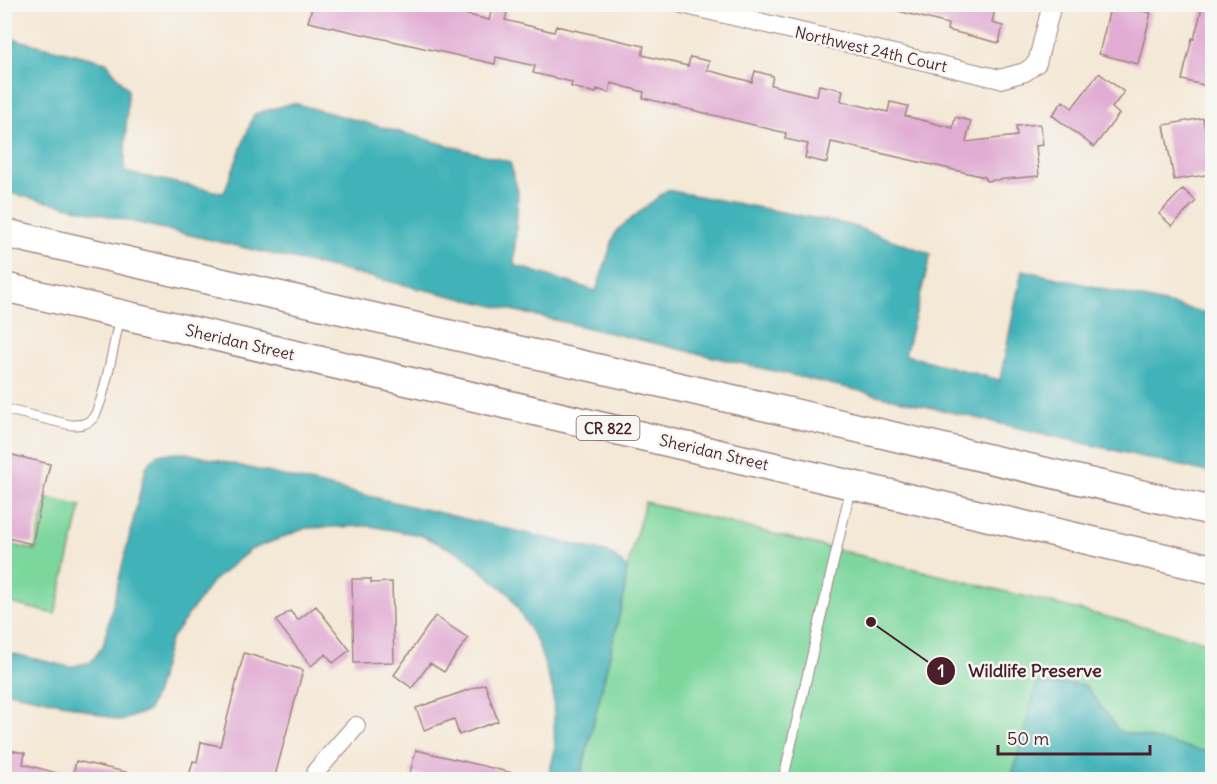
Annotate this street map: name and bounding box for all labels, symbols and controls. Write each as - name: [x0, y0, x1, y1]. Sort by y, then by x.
- street label: Northwest 24th Court: [793, 22, 950, 76]
- street label: Sheridan Street: [184, 320, 297, 364]
- road number: CR 822: [576, 416, 640, 440]
- street label: Sheridan Street: [658, 430, 771, 474]
- callout: Wildlife Preserve: [926, 653, 1114, 689]
- text: 1: [937, 659, 945, 682]
- text: Wildlife Preserve: [968, 659, 1102, 682]
- scale bar: [998, 718, 1150, 756]
- text: 50 m: [1007, 727, 1049, 750]

